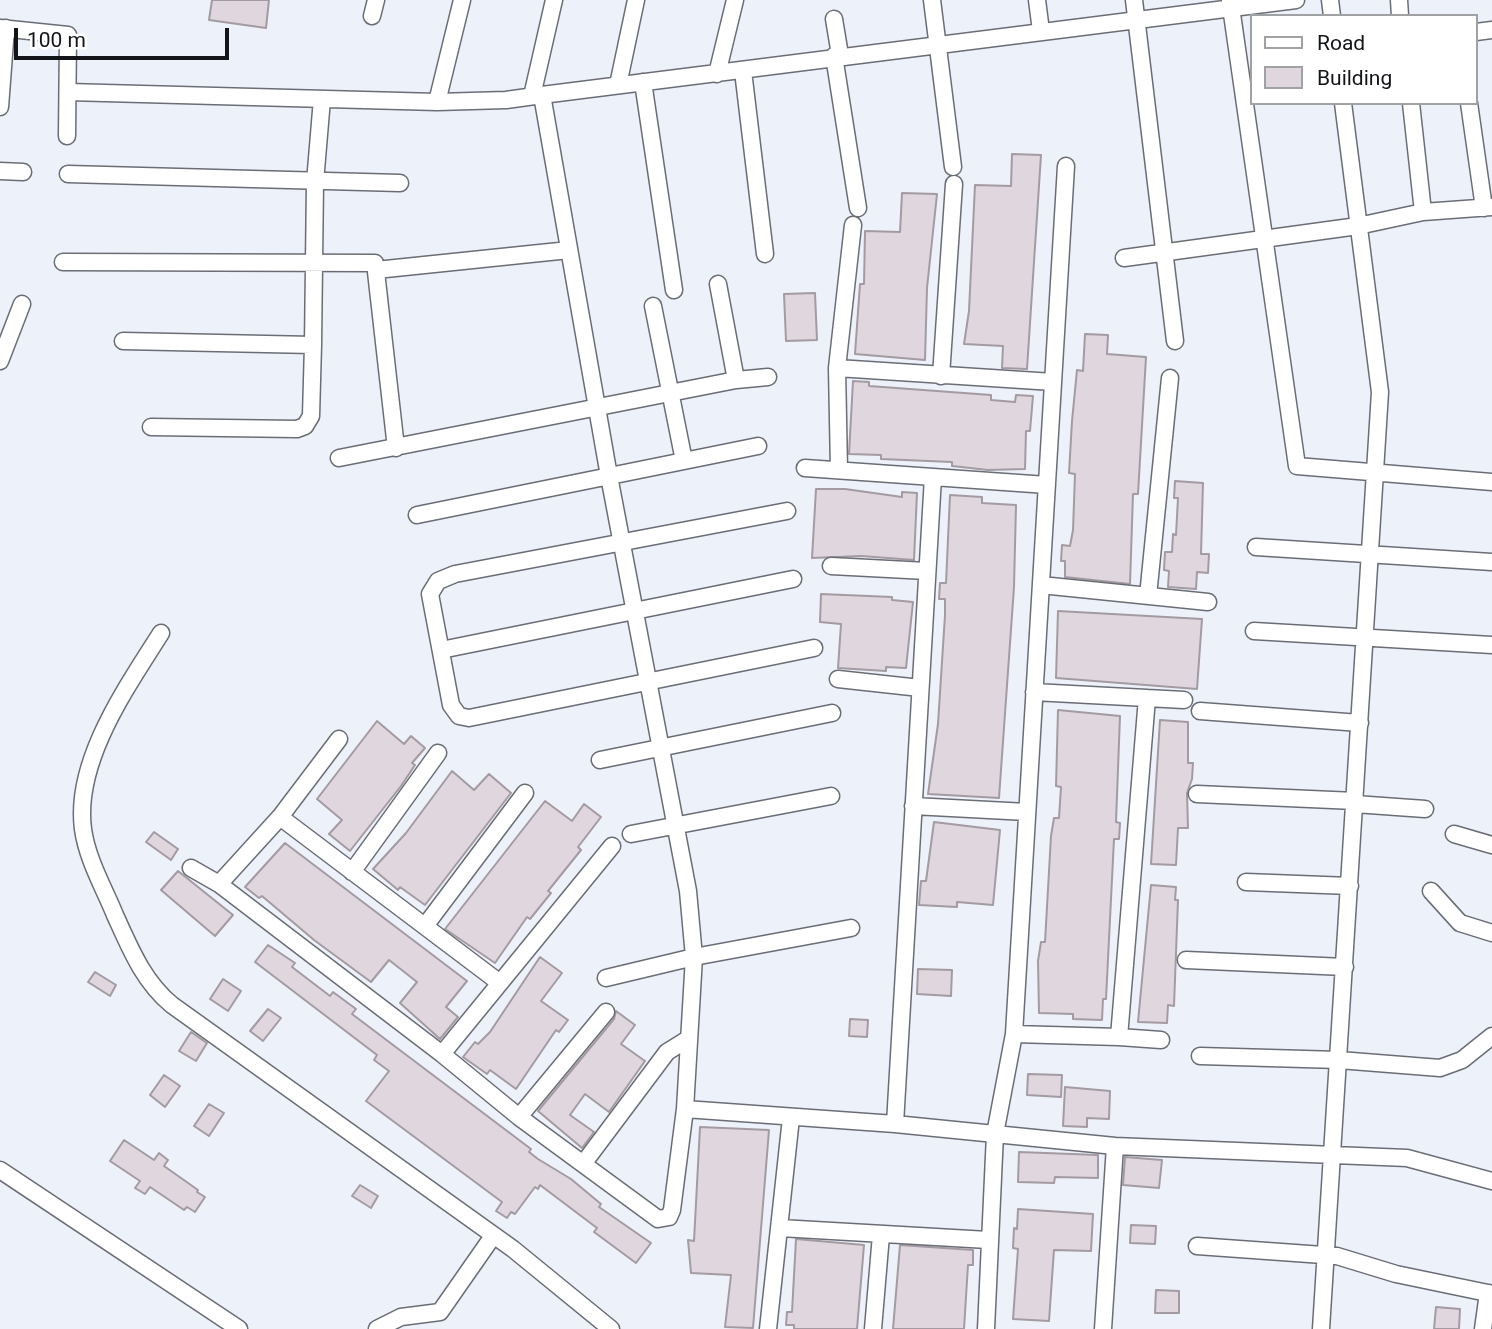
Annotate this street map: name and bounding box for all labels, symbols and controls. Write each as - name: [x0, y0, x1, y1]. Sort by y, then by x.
- scale bar: [18, 14, 233, 58]
- legend: [1250, 14, 1478, 105]
- text: 100 m: [27, 28, 86, 52]
- text: Road: [1317, 31, 1365, 55]
- text: Building: [1317, 66, 1392, 90]

